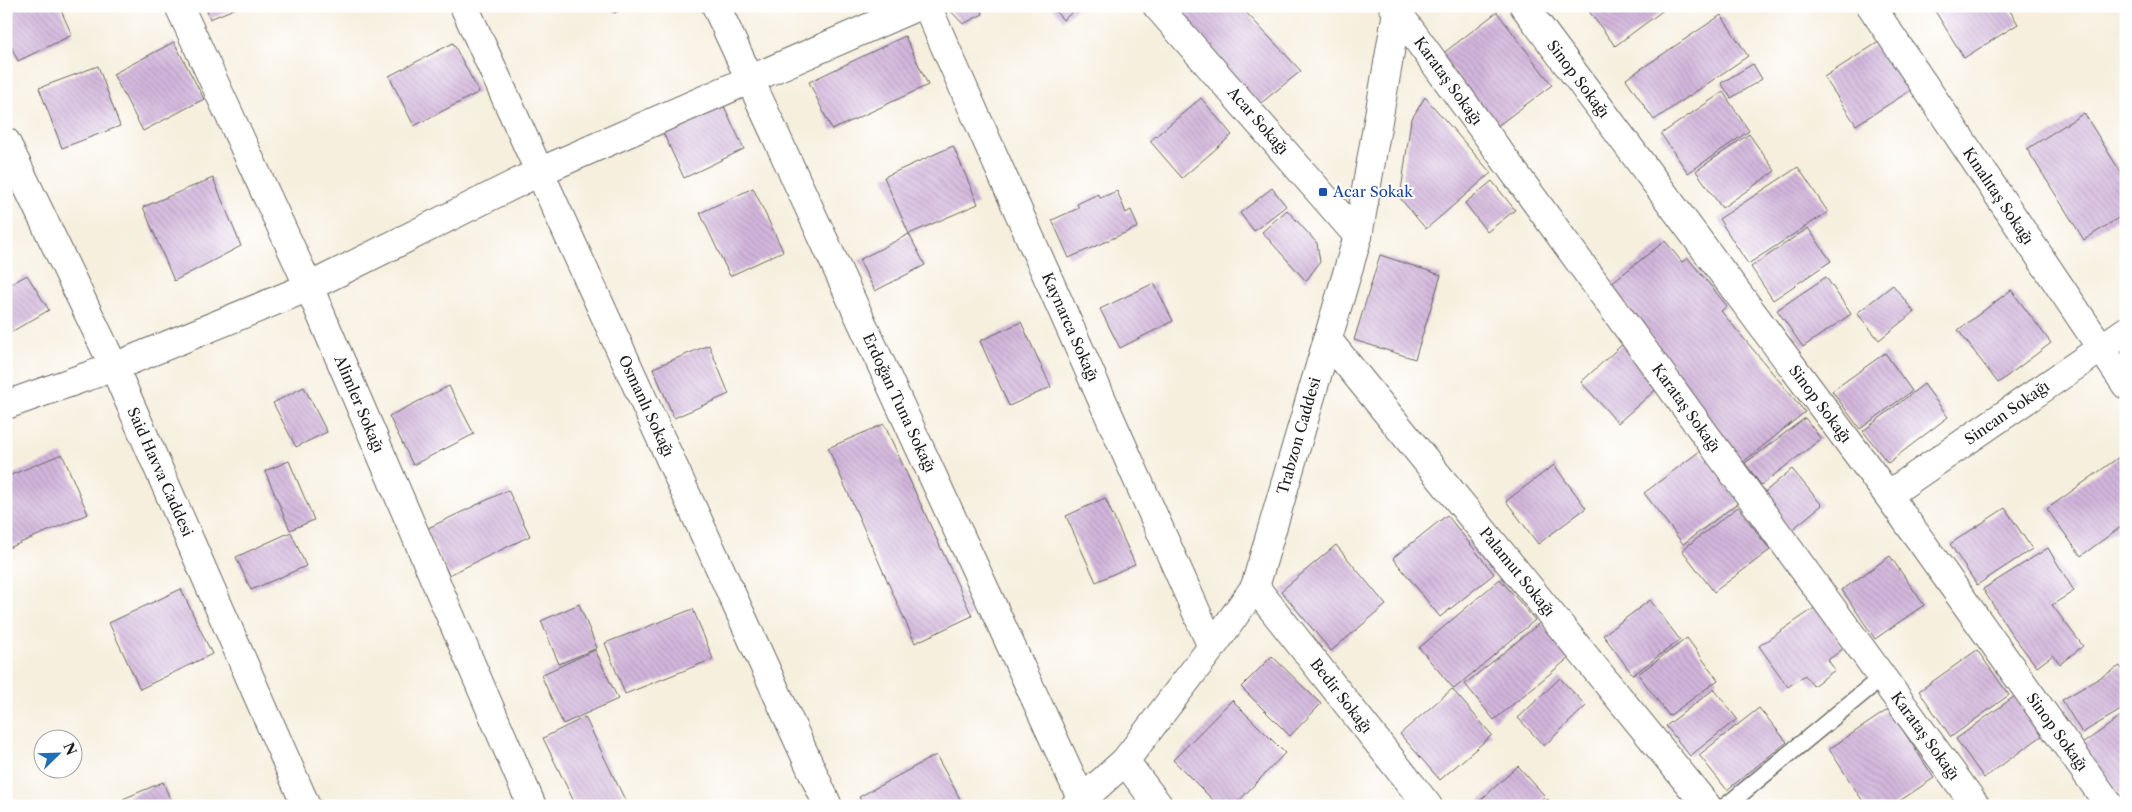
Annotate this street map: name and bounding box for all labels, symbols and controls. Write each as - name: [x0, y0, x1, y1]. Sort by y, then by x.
- street label: Karataş Sokağı: [1410, 33, 1487, 129]
- street label: Sinop Sokağı: [1543, 36, 1614, 122]
- street label: Acar Sokağı: [1223, 82, 1293, 159]
- street label: Kınalıtaş Sokağı: [1959, 144, 2038, 248]
- place label: Acar Sokak: [1332, 182, 1414, 201]
- marker: Acar Sokak: [1317, 186, 1329, 198]
- street label: Kaynarca Sokağı: [1038, 269, 1103, 385]
- street label: Erdoğan Tuna Sokağı: [859, 330, 940, 476]
- street label: Alimler Sokağı: [330, 351, 389, 456]
- street label: Osmanlı Sokağı: [615, 352, 679, 460]
- street label: Karataş Sokağı: [1648, 360, 1725, 456]
- street label: Sinop Sokağı: [1785, 361, 1856, 447]
- street label: Trabzon Caddesi: [1273, 375, 1324, 497]
- street label: Sincan Sokağı: [1961, 376, 2053, 449]
- street label: Said Havva Caddesi: [123, 404, 198, 540]
- street label: Palamut Sokağı: [1476, 523, 1559, 620]
- street label: Bedir Sokağı: [1306, 655, 1377, 737]
- street label: Karataş Sokağı: [1887, 688, 1964, 784]
- street label: Sinop Sokağı: [2023, 689, 2092, 775]
- north arrow: [32, 730, 82, 780]
- text: N: [59, 740, 81, 758]

